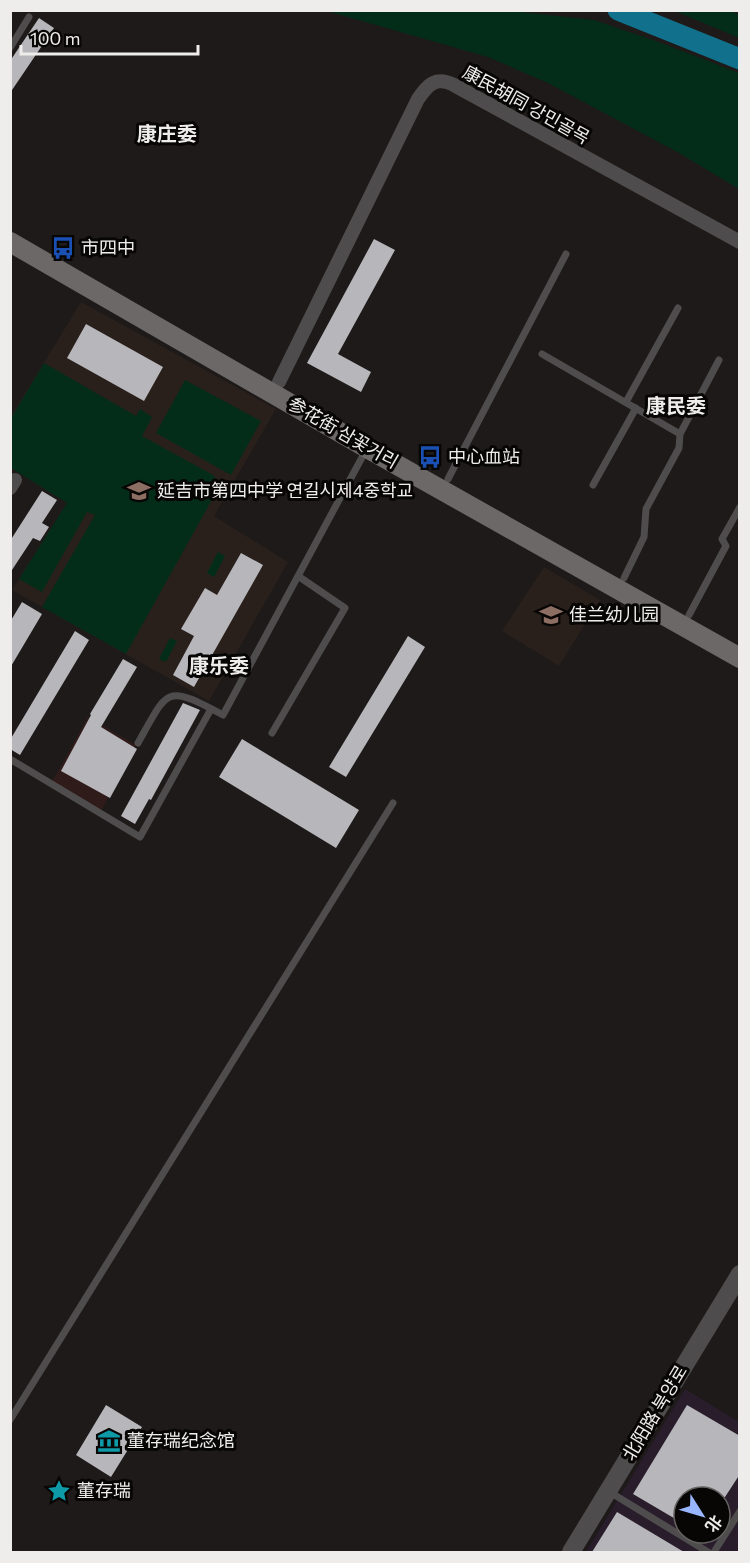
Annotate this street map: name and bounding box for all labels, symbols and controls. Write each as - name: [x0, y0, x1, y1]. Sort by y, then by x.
- scale bar: [21, 18, 198, 56]
- text: 100 m: [30, 27, 80, 49]
- street label: 康民胡同 강민골목: [459, 60, 594, 148]
- district label: 康庄委: [137, 121, 197, 145]
- bus stop icon: 市四中: [50, 235, 76, 261]
- place label: 市四中: [81, 236, 135, 258]
- street label: 参花街 삼꽃거리: [284, 392, 403, 473]
- district label: 康民委: [646, 393, 706, 417]
- bus stop icon: 中心血站: [417, 444, 443, 470]
- place label: 中心血站: [448, 445, 520, 467]
- school or university icon: 延吉市第四中学 연길시제4중학교: [126, 478, 152, 504]
- place label: 延吉市第四中学 연길시제4중학교: [157, 479, 413, 501]
- school or university icon: 佳兰幼儿园: [538, 602, 564, 628]
- place label: 佳兰幼儿园: [569, 603, 659, 625]
- district label: 康乐委: [189, 653, 249, 677]
- street label: 北阳路 북양로: [617, 1361, 691, 1464]
- museum icon: 董存瑞纪念馆: [96, 1428, 122, 1454]
- place label: 董存瑞纪念馆: [127, 1429, 235, 1451]
- place icon: 董存瑞: [46, 1478, 72, 1504]
- place label: 董存瑞: [77, 1479, 131, 1501]
- north arrow: [672, 1485, 732, 1545]
- text: 北: [702, 1512, 727, 1536]

